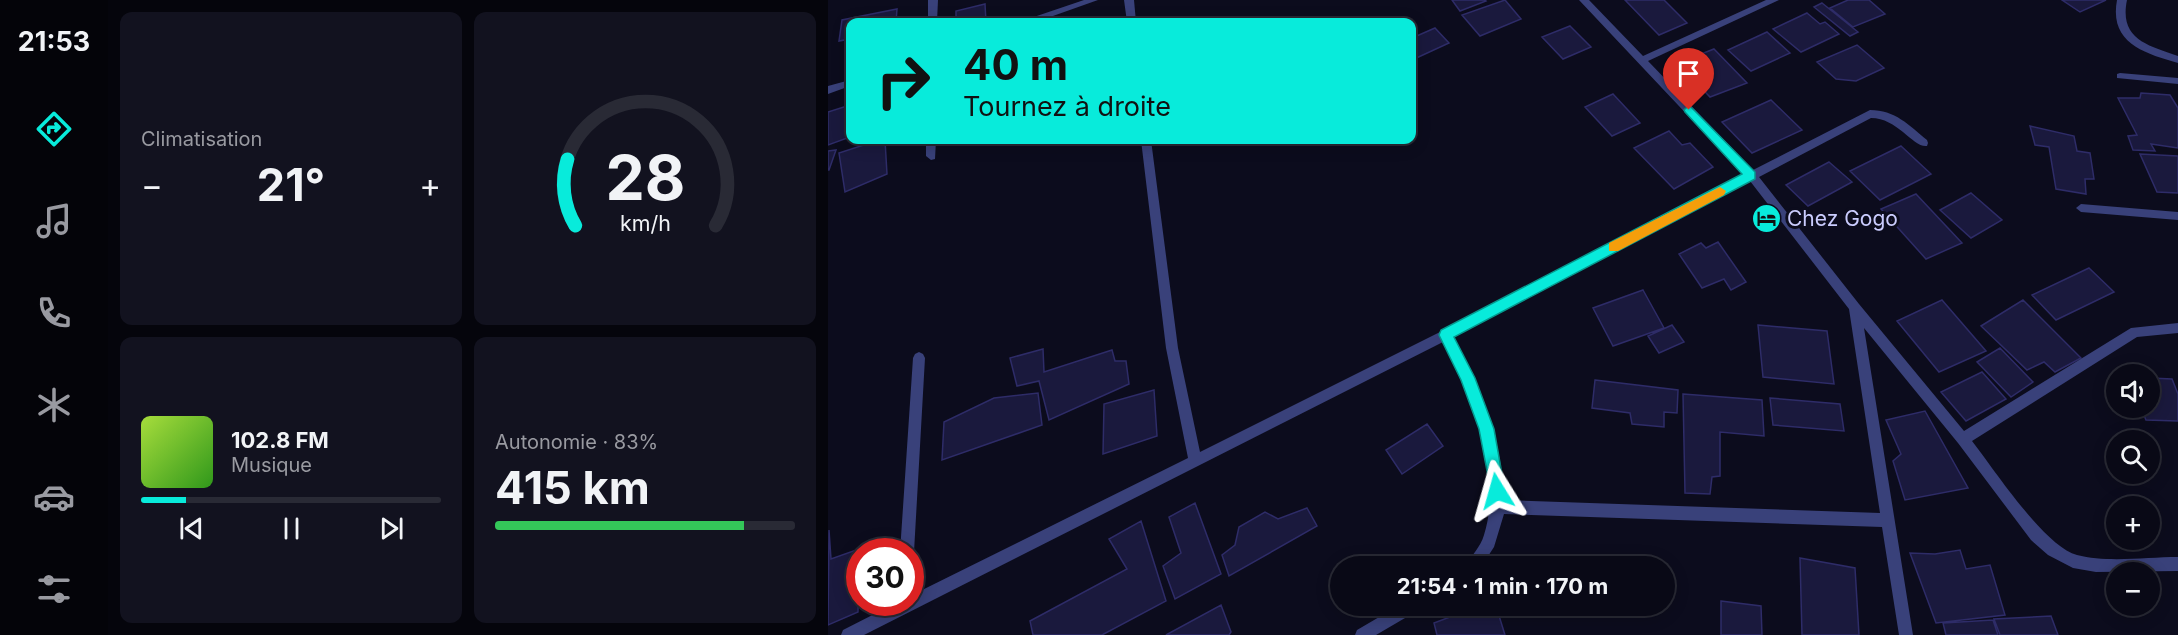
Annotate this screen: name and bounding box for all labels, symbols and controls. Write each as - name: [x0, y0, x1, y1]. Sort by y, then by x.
- text: 21:53: [18, 25, 90, 58]
- text: 40 m: [963, 39, 1068, 90]
- icon: right: [864, 42, 942, 120]
- pin: [1663, 48, 1714, 110]
- icon: arrive: [1672, 57, 1705, 90]
- text: Tournez à droite: [963, 90, 1171, 123]
- icon: directions: [33, 108, 75, 150]
- text: Climatisation: [141, 127, 262, 151]
- text: 28: [605, 140, 685, 215]
- text: 21°: [257, 157, 325, 212]
- text: −: [141, 165, 163, 205]
- text: +: [419, 165, 441, 205]
- icon: music: [33, 200, 75, 242]
- hotel icon: Chez Gogo: [1750, 203, 1782, 235]
- place label: Chez Gogo: [1787, 206, 1898, 231]
- text: km/h: [620, 210, 670, 236]
- icon: phone: [33, 292, 75, 334]
- map controls: [2106, 364, 2160, 616]
- button: sound: [2106, 364, 2160, 418]
- icon: climate: [33, 384, 75, 426]
- text: 102.8 FM: [231, 427, 329, 453]
- text: Autonomie · 83%: [495, 430, 658, 454]
- button: search: [2106, 430, 2160, 484]
- text: Musique: [231, 453, 312, 477]
- position arrow: [1465, 459, 1529, 523]
- text: 415 km: [495, 460, 650, 515]
- icon: car: [33, 476, 75, 518]
- button: +: [2106, 496, 2160, 550]
- icon: previous: [175, 512, 208, 545]
- icon: pause: [275, 512, 308, 545]
- icon: next: [375, 512, 408, 545]
- speed limit sign: 30: [846, 538, 924, 616]
- button: −: [2106, 562, 2160, 616]
- icon: filters: [33, 568, 75, 610]
- text: 21:54 · 1 min · 170 m: [1397, 573, 1608, 599]

